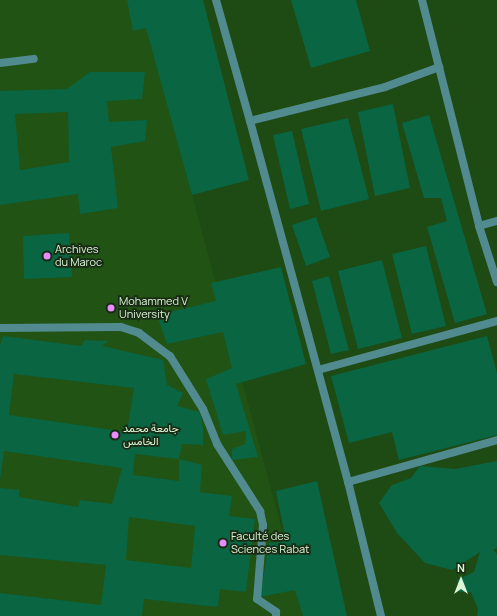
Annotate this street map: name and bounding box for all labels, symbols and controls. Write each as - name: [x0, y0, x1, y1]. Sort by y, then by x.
- place label: Archives du Maroc: [55, 243, 102, 269]
- marker: Archives du Maroc: [42, 251, 52, 261]
- place label: Mohammed V University: [119, 295, 188, 321]
- marker: Mohammed V University: [106, 303, 116, 313]
- place label: جامعة محمد الخامس: [123, 422, 179, 448]
- marker: جامعة محمد الخامس: [110, 430, 120, 440]
- place label: Faculté des Sciences Rabat: [231, 530, 309, 556]
- marker: Faculté des Sciences Rabat: [218, 538, 228, 548]
- north arrow: [441, 560, 481, 600]
- text: N: [457, 560, 465, 575]

